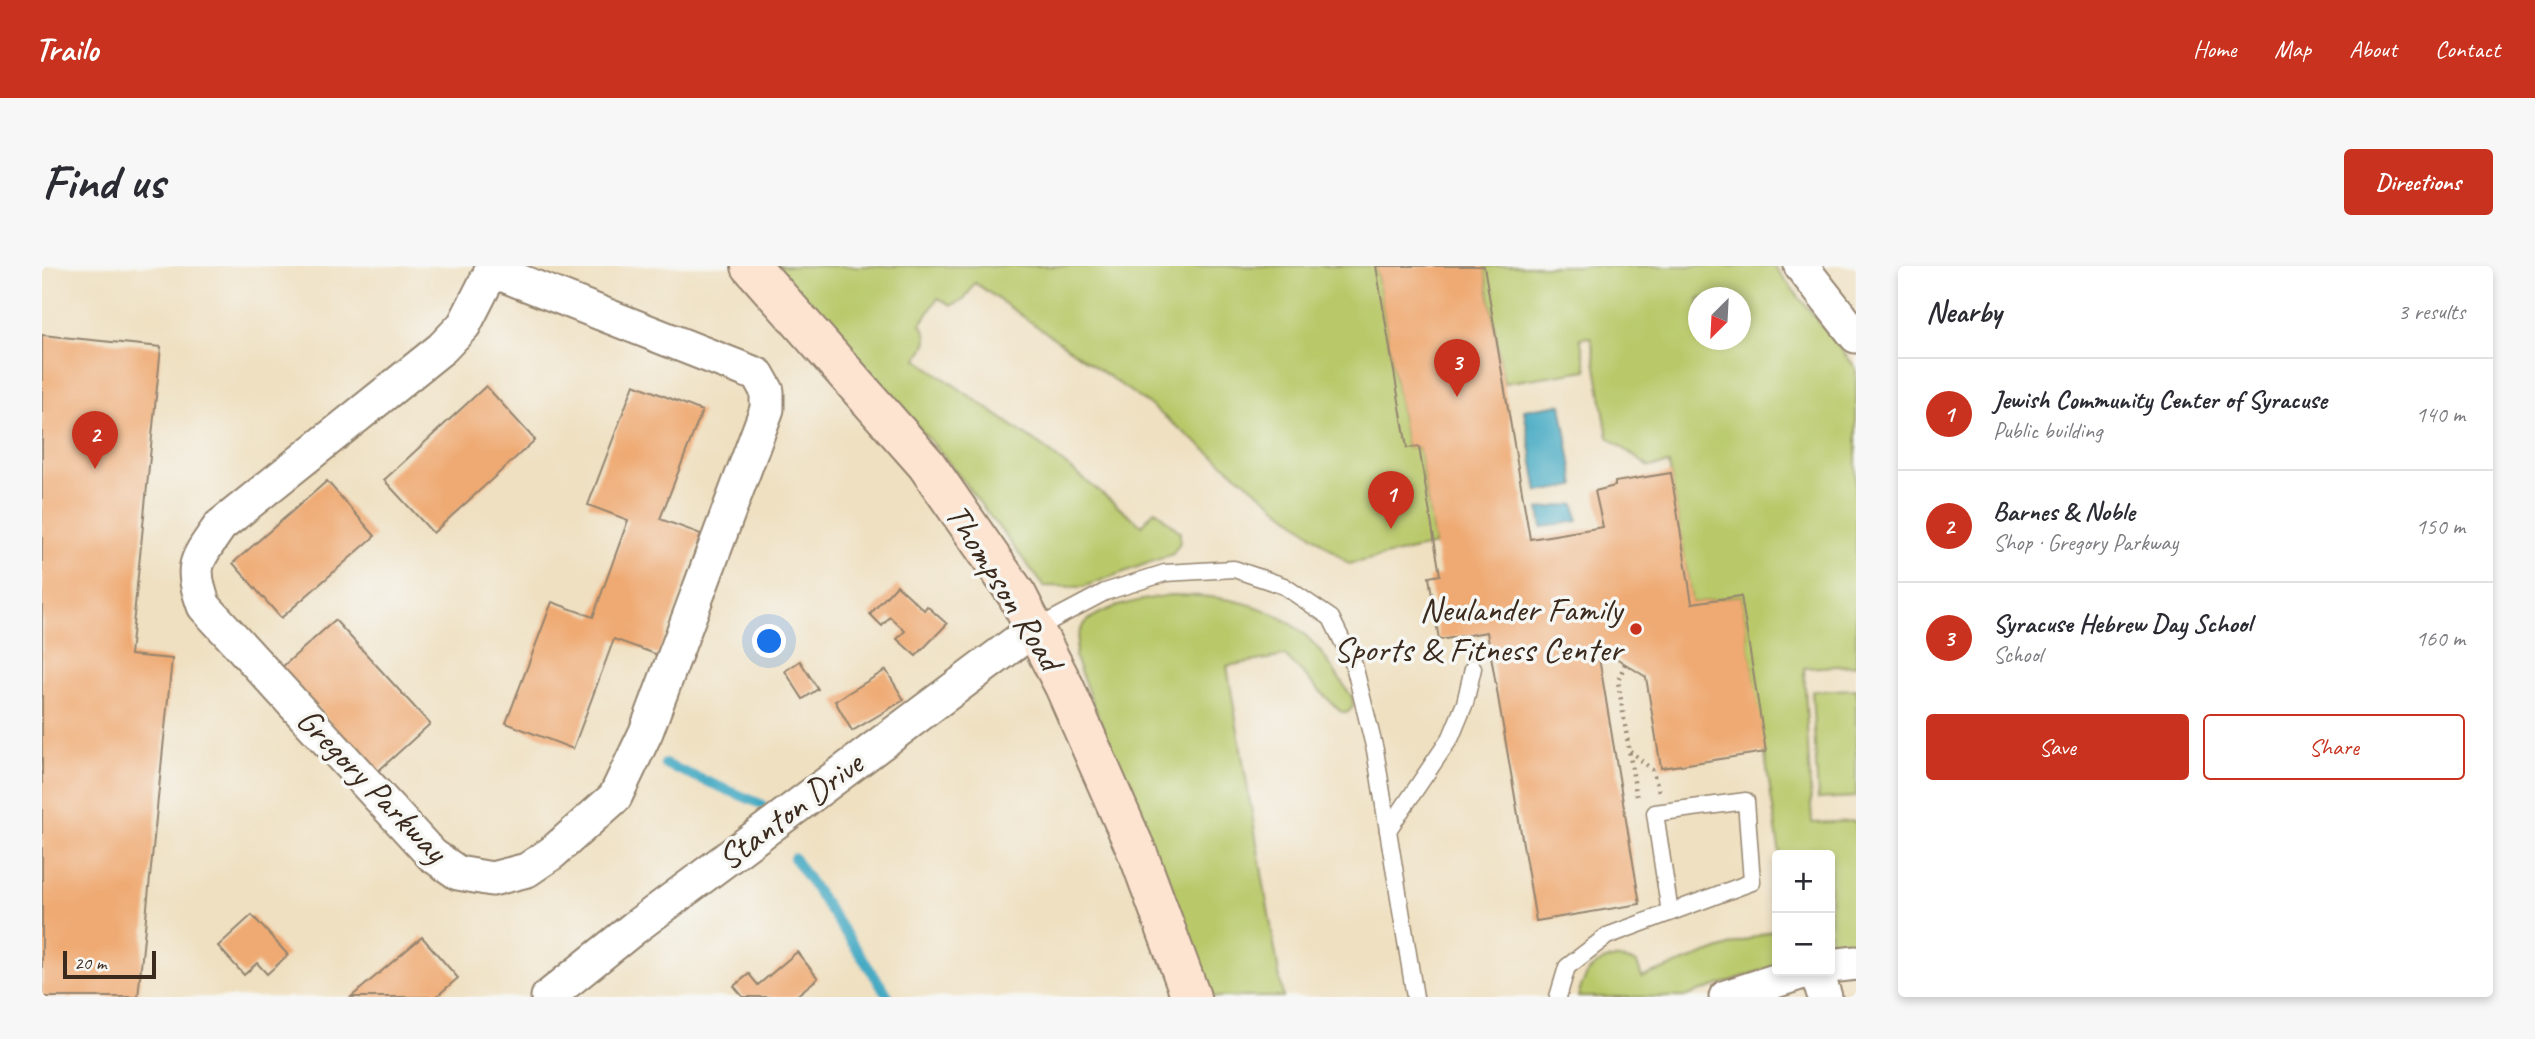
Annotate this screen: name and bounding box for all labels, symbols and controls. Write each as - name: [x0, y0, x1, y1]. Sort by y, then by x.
- text: Trailo: [35, 28, 98, 70]
- text: Home: [2193, 34, 2236, 64]
- text: Map: [2274, 34, 2311, 64]
- text: About: [2349, 34, 2397, 64]
- text: Contact: [2435, 34, 2500, 64]
- button: Directions: [2344, 149, 2493, 215]
- text: Find us: [42, 151, 164, 213]
- north arrow: [1688, 287, 1751, 350]
- text: Nearby: [1926, 293, 2002, 331]
- text: 3 results: [2398, 297, 2465, 326]
- pin: 3: [1434, 339, 1480, 397]
- text: Jewish Community Center of Syracuse: [1993, 383, 2327, 416]
- text: 1: [1944, 400, 1954, 429]
- text: 140 m: [2416, 400, 2465, 429]
- pin: 2: [72, 411, 118, 469]
- text: Public building: [1993, 416, 2102, 445]
- pin: 1: [1368, 471, 1414, 529]
- street label: Thompson Road: [935, 495, 1076, 683]
- text: Barnes & Noble: [1993, 495, 2135, 528]
- text: 2: [1944, 512, 1954, 541]
- text: 150 m: [2416, 512, 2465, 541]
- text: Shop · Gregory Parkway: [1993, 528, 2178, 557]
- place label: Neulander Family Sports & Fitness Center: [1334, 587, 1625, 672]
- text: Syracuse Hebrew Day School: [1993, 607, 2252, 640]
- marker: Neulander Family Sports & Fitness Center: [1628, 621, 1644, 637]
- your location: [752, 624, 786, 658]
- text: 3: [1944, 624, 1954, 653]
- text: 160 m: [2416, 624, 2465, 653]
- text: School: [1993, 640, 2042, 669]
- street label: Gregory Parkway: [287, 698, 459, 874]
- button: Save: [1926, 714, 2189, 780]
- button: Share: [2203, 714, 2465, 780]
- street label: Stanton Drive: [708, 740, 874, 880]
- map controls: [1772, 850, 1835, 976]
- button: +: [1772, 850, 1835, 913]
- button: −: [1772, 913, 1835, 976]
- scale bar: [63, 948, 156, 980]
- text: 20 m: [74, 951, 106, 975]

